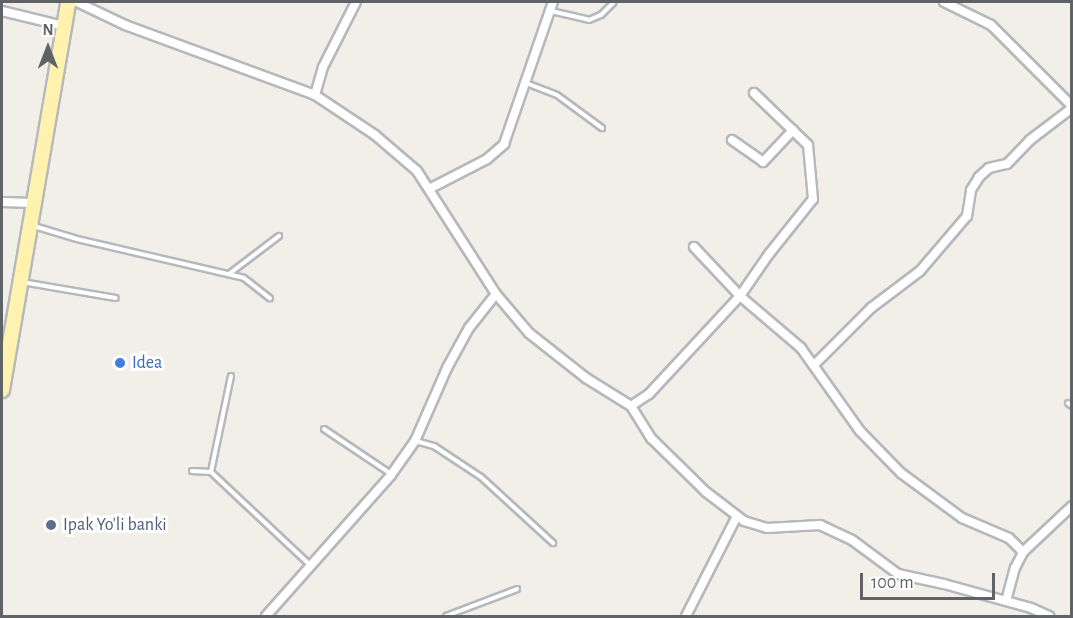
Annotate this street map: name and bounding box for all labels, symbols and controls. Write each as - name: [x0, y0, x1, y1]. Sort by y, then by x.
- north arrow: [18, 18, 78, 78]
- text: N: [42, 22, 54, 38]
- place label: Idea: [132, 352, 162, 374]
- marker: Idea: [113, 356, 127, 370]
- place label: Ipak Yo'li banki: [63, 514, 167, 536]
- marker: Ipak Yo'li banki: [44, 518, 58, 532]
- scale bar: [863, 561, 998, 599]
- text: 100 m: [871, 574, 914, 592]

